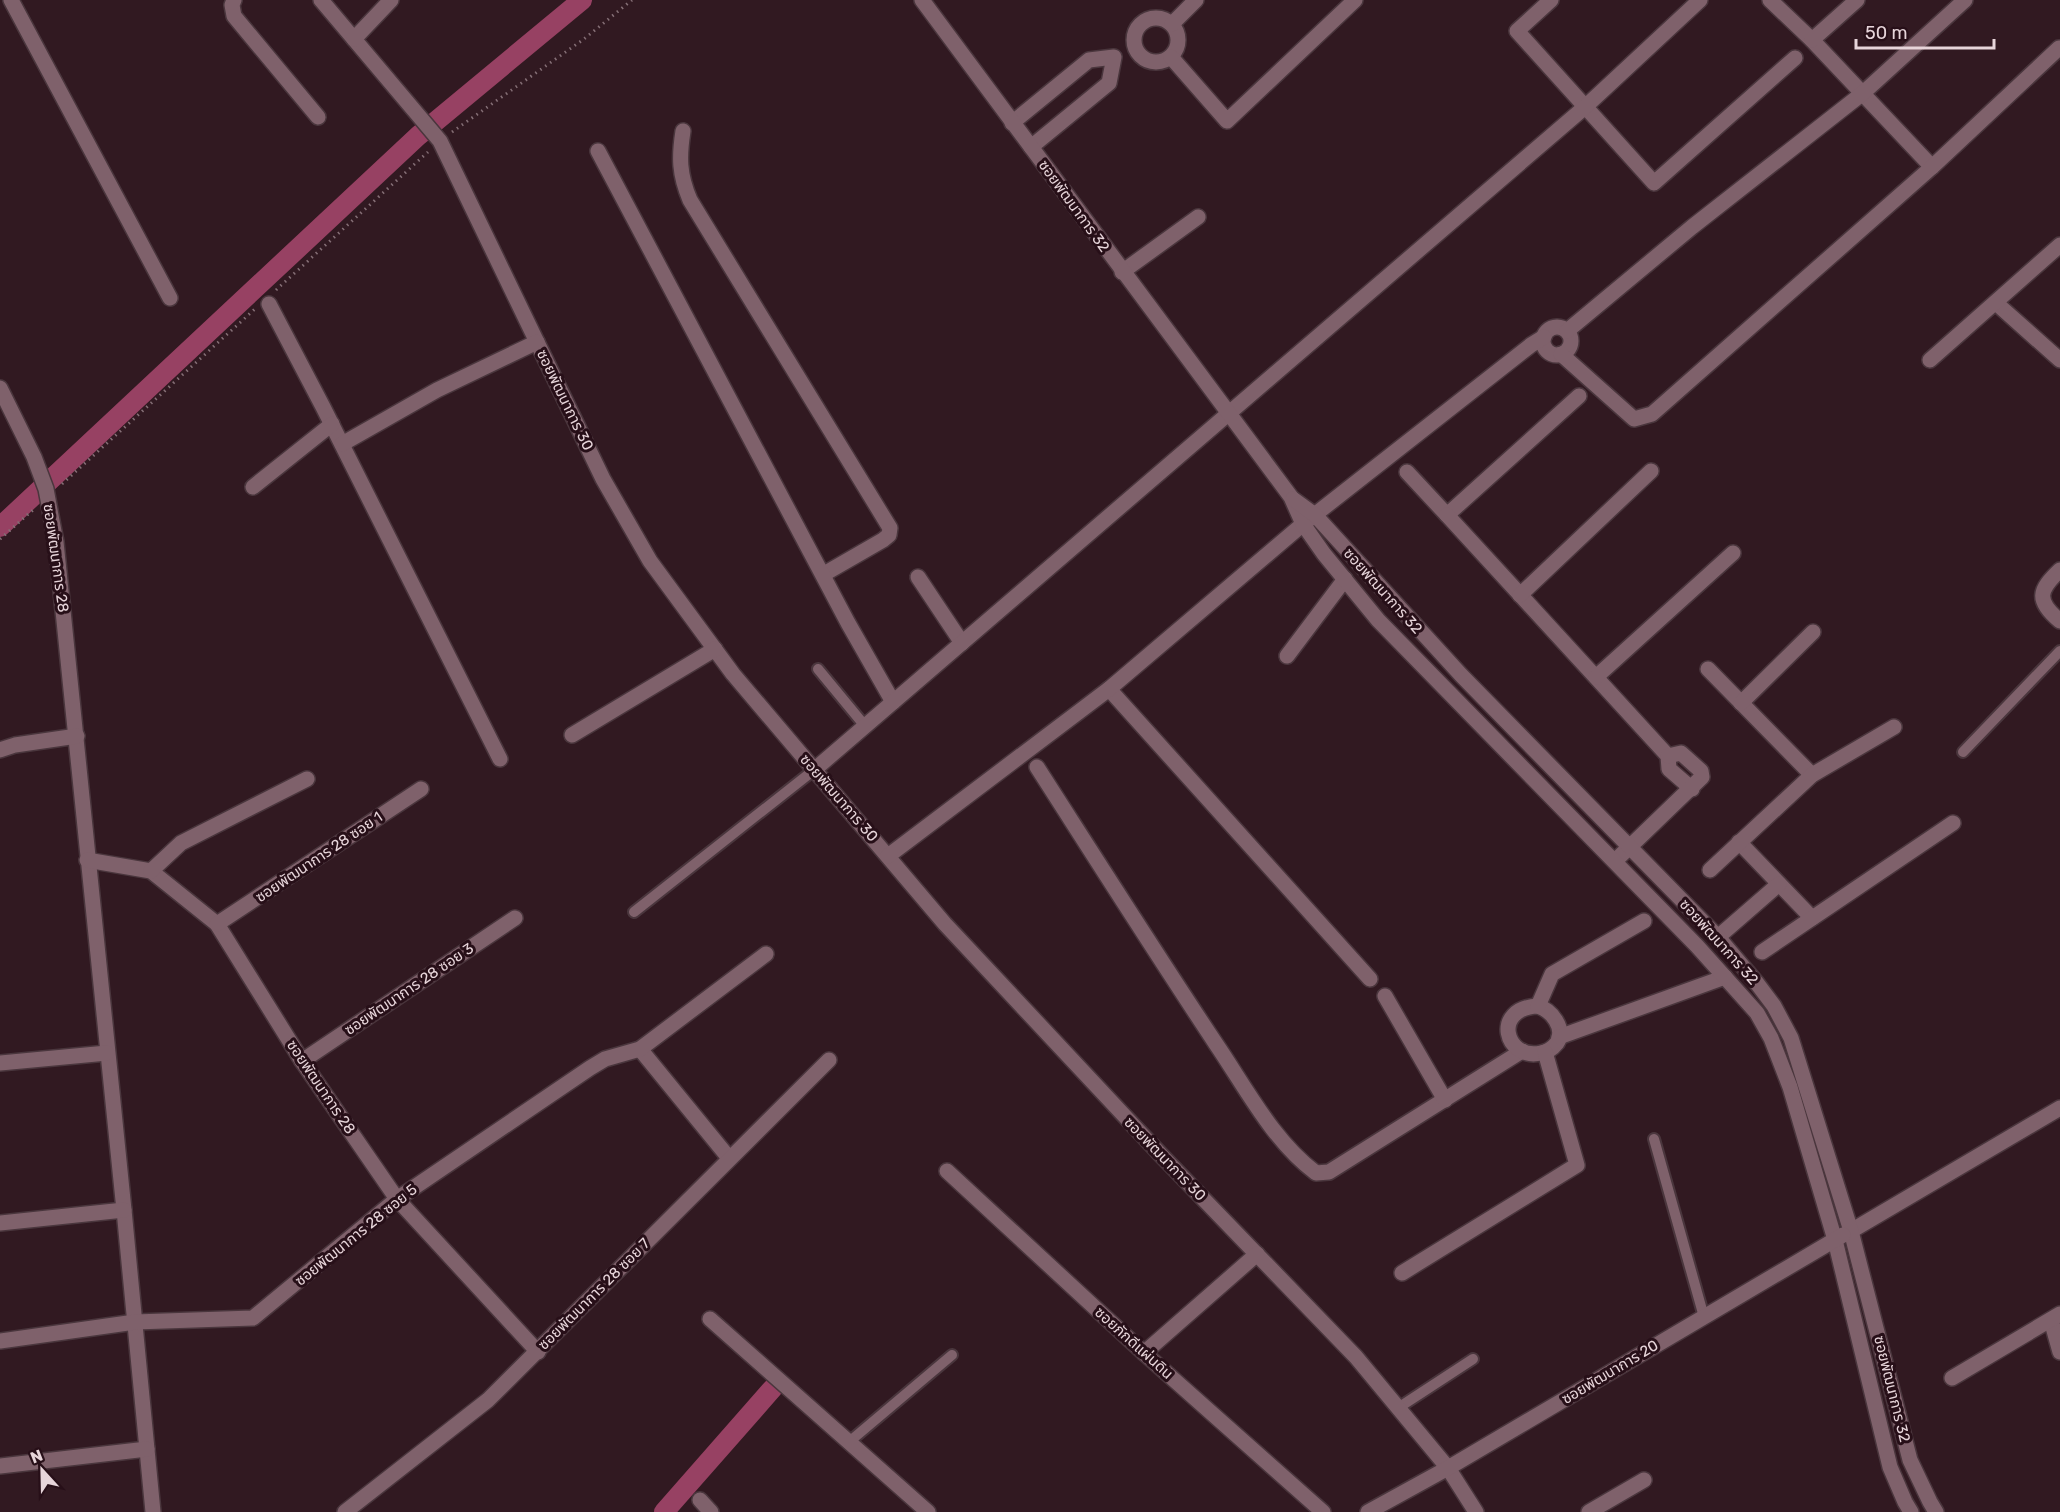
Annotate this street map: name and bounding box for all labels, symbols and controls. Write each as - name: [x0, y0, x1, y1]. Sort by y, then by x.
- scale bar: [1856, 12, 1994, 50]
- text: 50 m: [1865, 22, 1908, 44]
- street label: ซอยพัฒนาการ 32: [1035, 157, 1113, 256]
- street label: ซอยพัฒนาการ 30: [533, 347, 597, 453]
- street label: ซอยพัฒนาการ 28: [39, 503, 73, 613]
- street label: ซอยพัฒนาการ 32: [1340, 544, 1426, 638]
- street label: ซอยพัฒนาการ 30: [796, 751, 882, 845]
- street label: ซอยพัฒนาการ 28 ซอย 1: [252, 808, 386, 906]
- street label: ซอยพัฒนาการ 32: [1676, 895, 1762, 989]
- street label: ซอยพัฒนาการ 28 ซอย 3: [341, 939, 477, 1039]
- street label: ซอยพัฒนาการ 28: [283, 1037, 359, 1137]
- street label: ซอยพัฒนาการ 30: [1120, 1113, 1210, 1205]
- street label: ซอยพัฒนาการ 28 ซอย 5: [291, 1180, 421, 1290]
- street label: ซอยพัฒนาการ 28 ซอย 7: [534, 1234, 654, 1354]
- street label: ซอยภักดีแผ่นดิน: [1091, 1303, 1177, 1383]
- street label: ซอยพัฒนาการ 32: [1870, 1334, 1914, 1444]
- street label: ซอยพัฒนาการ 20: [1558, 1336, 1662, 1408]
- north arrow: [12, 1440, 72, 1500]
- text: N: [28, 1446, 45, 1468]

